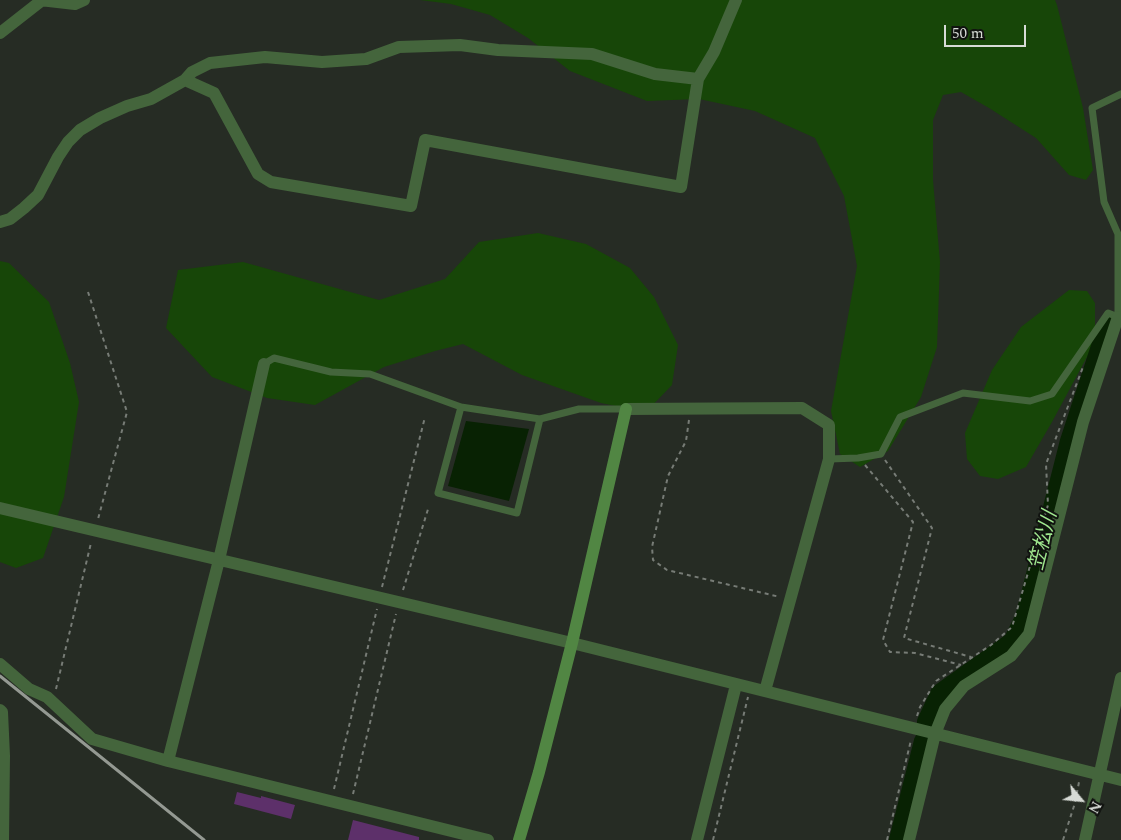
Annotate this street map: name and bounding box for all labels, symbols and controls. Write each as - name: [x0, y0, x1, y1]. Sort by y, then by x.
- scale bar: [946, 15, 1028, 47]
- text: 50 m: [952, 22, 984, 45]
- water label: 笠松川: [1026, 509, 1064, 573]
- north arrow: [1056, 775, 1106, 825]
- text: N: [1083, 797, 1107, 817]

